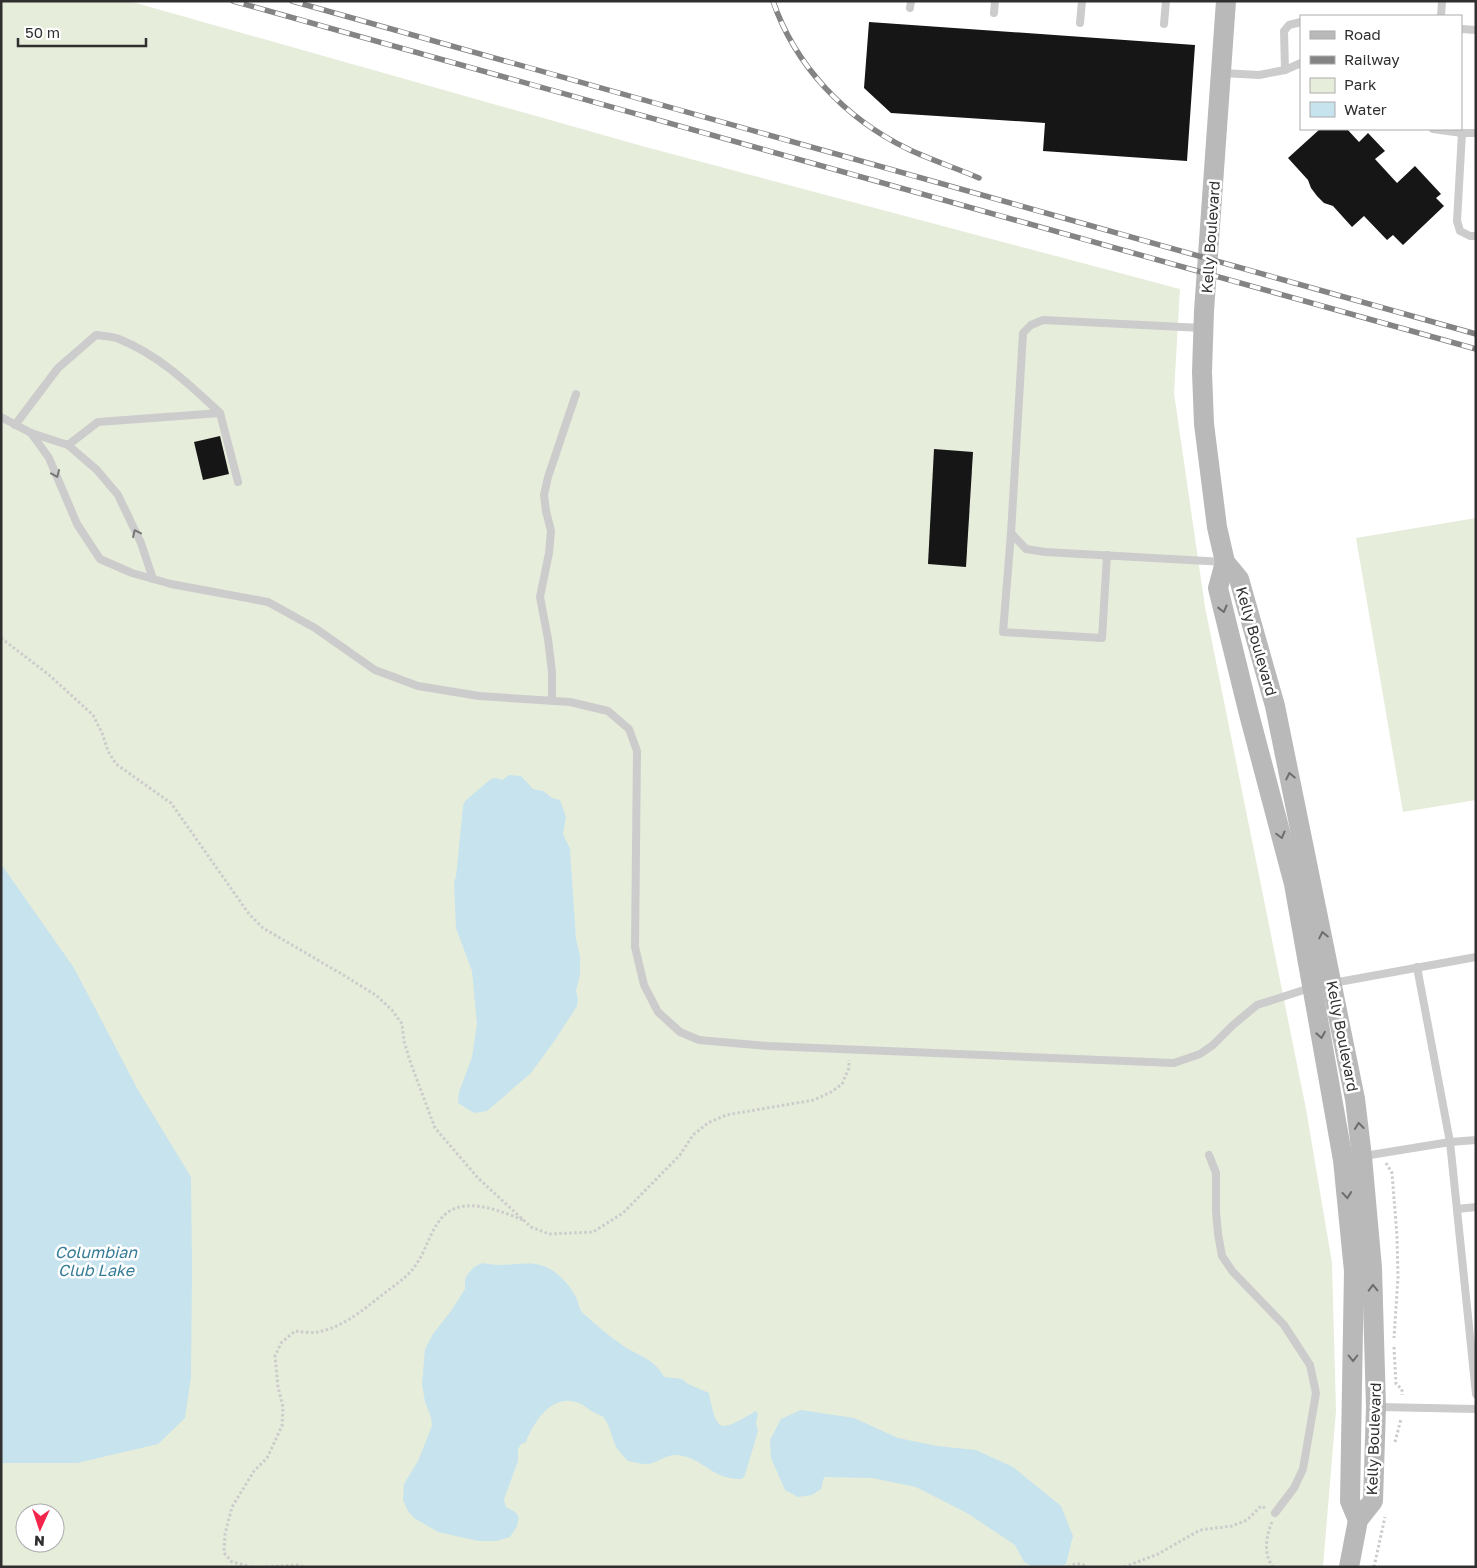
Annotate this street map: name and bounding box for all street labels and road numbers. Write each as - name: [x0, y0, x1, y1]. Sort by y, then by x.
- street label: Kelly Boulevard: [1197, 180, 1223, 294]
- street label: Kelly Boulevard: [1233, 584, 1281, 698]
- street label: Kelly Boulevard: [1323, 979, 1363, 1093]
- street label: Kelly Boulevard: [1362, 1382, 1384, 1496]

